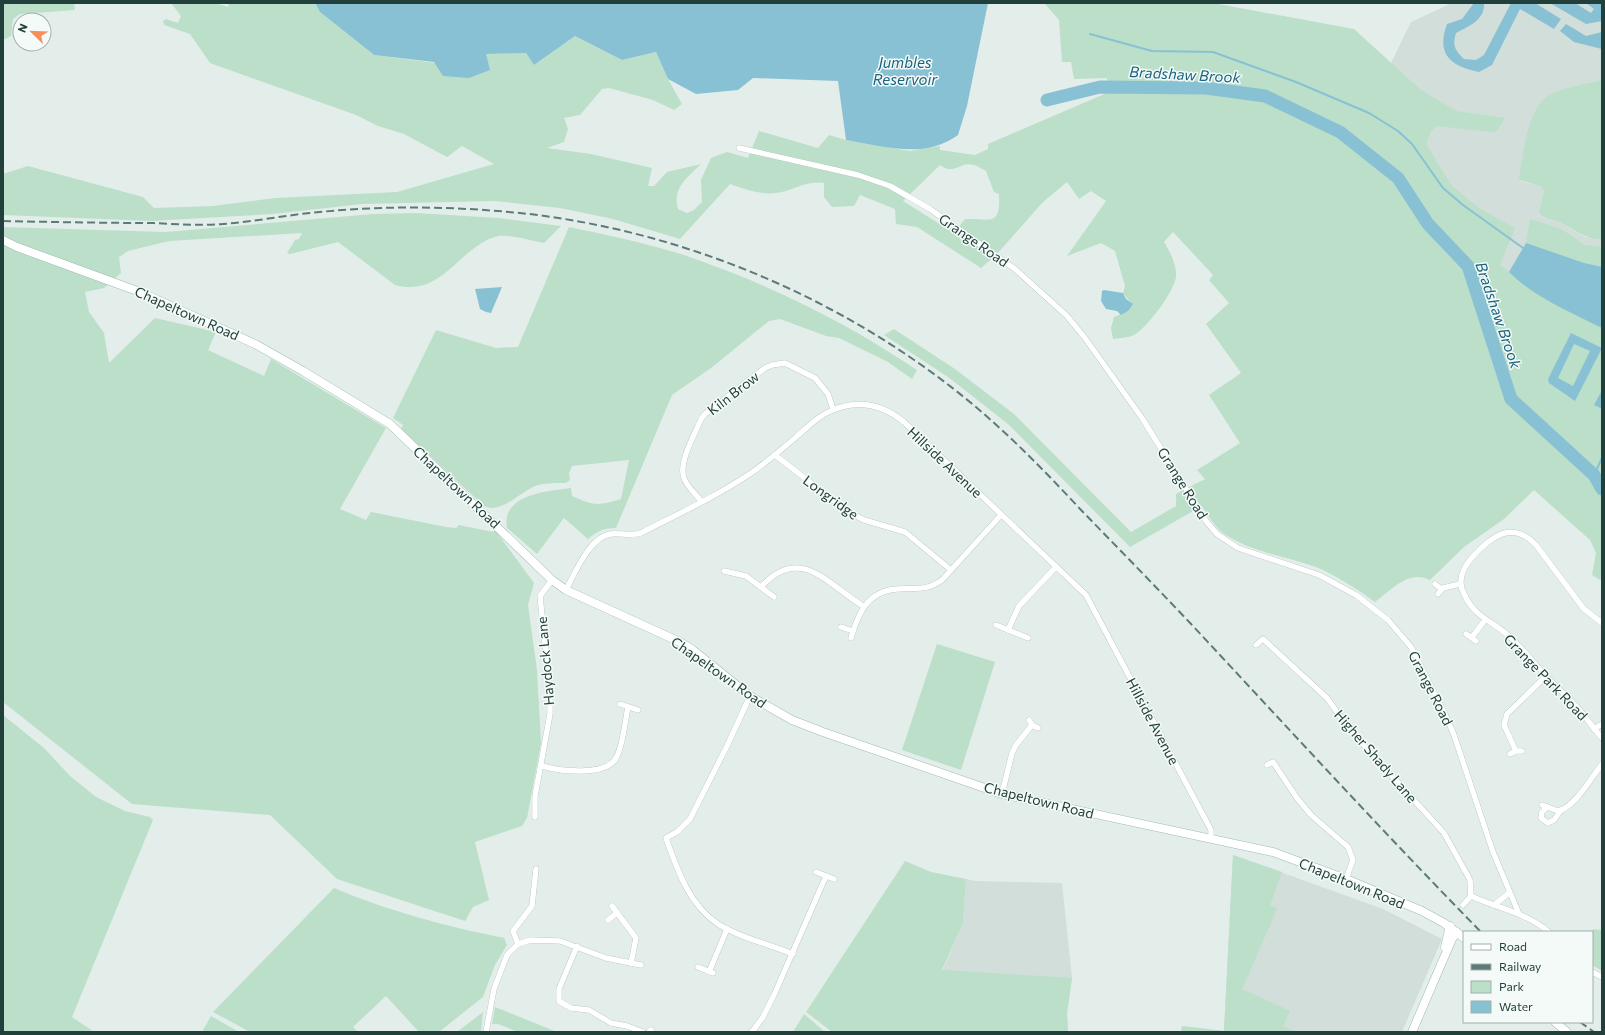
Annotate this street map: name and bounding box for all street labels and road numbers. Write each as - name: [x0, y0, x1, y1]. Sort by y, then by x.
- street label: Grange Road: [936, 210, 1012, 270]
- street label: Chapeltown Road: [132, 282, 242, 344]
- street label: Kiln Brow: [704, 368, 762, 418]
- street label: Hillside Avenue: [904, 423, 986, 501]
- street label: Chapeltown Road: [410, 442, 504, 532]
- street label: Grange Road: [1154, 444, 1212, 522]
- street label: Longridge: [800, 471, 862, 523]
- street label: Haydock Lane: [533, 616, 557, 706]
- street label: Grange Park Road: [1501, 630, 1591, 724]
- street label: Chapeltown Road: [668, 633, 770, 711]
- street label: Grange Road: [1405, 648, 1457, 728]
- street label: Hillside Avenue: [1123, 675, 1183, 767]
- street label: Higher Shady Lane: [1331, 706, 1421, 806]
- street label: Chapeltown Road: [982, 778, 1096, 822]
- street label: Chapeltown Road: [1297, 854, 1407, 912]

